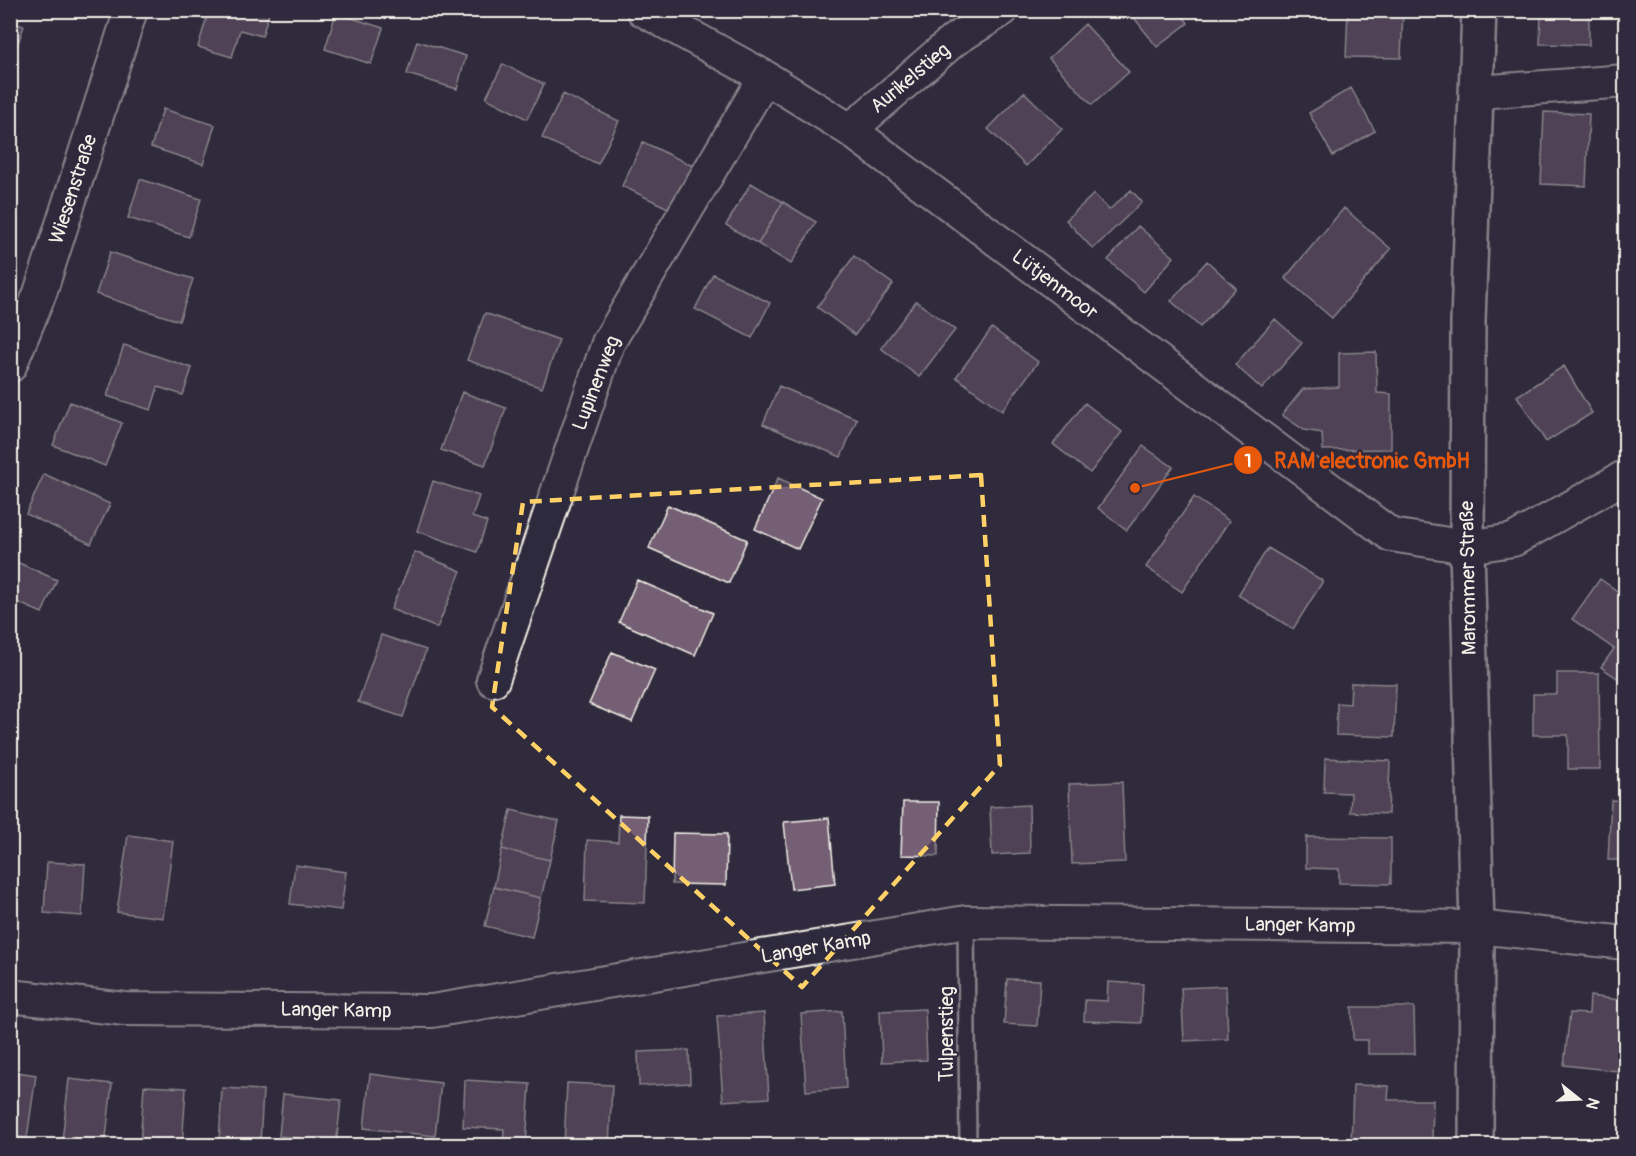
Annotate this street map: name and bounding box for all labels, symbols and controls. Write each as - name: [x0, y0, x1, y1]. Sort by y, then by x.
- street label: Aurikelstieg: [865, 37, 955, 119]
- street label: Wiesenstraße: [43, 131, 103, 247]
- street label: Lütjenmoor: [1007, 243, 1103, 325]
- street label: Lupinenweg: [566, 332, 626, 434]
- callout: RAM electronic GmbH: [1233, 441, 1482, 480]
- text: RAM electronic GmbH: [1274, 448, 1470, 475]
- text: 1: [1244, 450, 1252, 473]
- street label: Marommer Straße: [1454, 500, 1482, 655]
- street label: Langer Kamp: [1244, 912, 1356, 938]
- street label: Langer Kamp: [759, 925, 873, 969]
- street label: Tulpenstieg: [934, 986, 959, 1082]
- street label: Langer Kamp: [280, 997, 392, 1023]
- north arrow: [1549, 1069, 1609, 1129]
- text: N: [1581, 1095, 1603, 1112]

